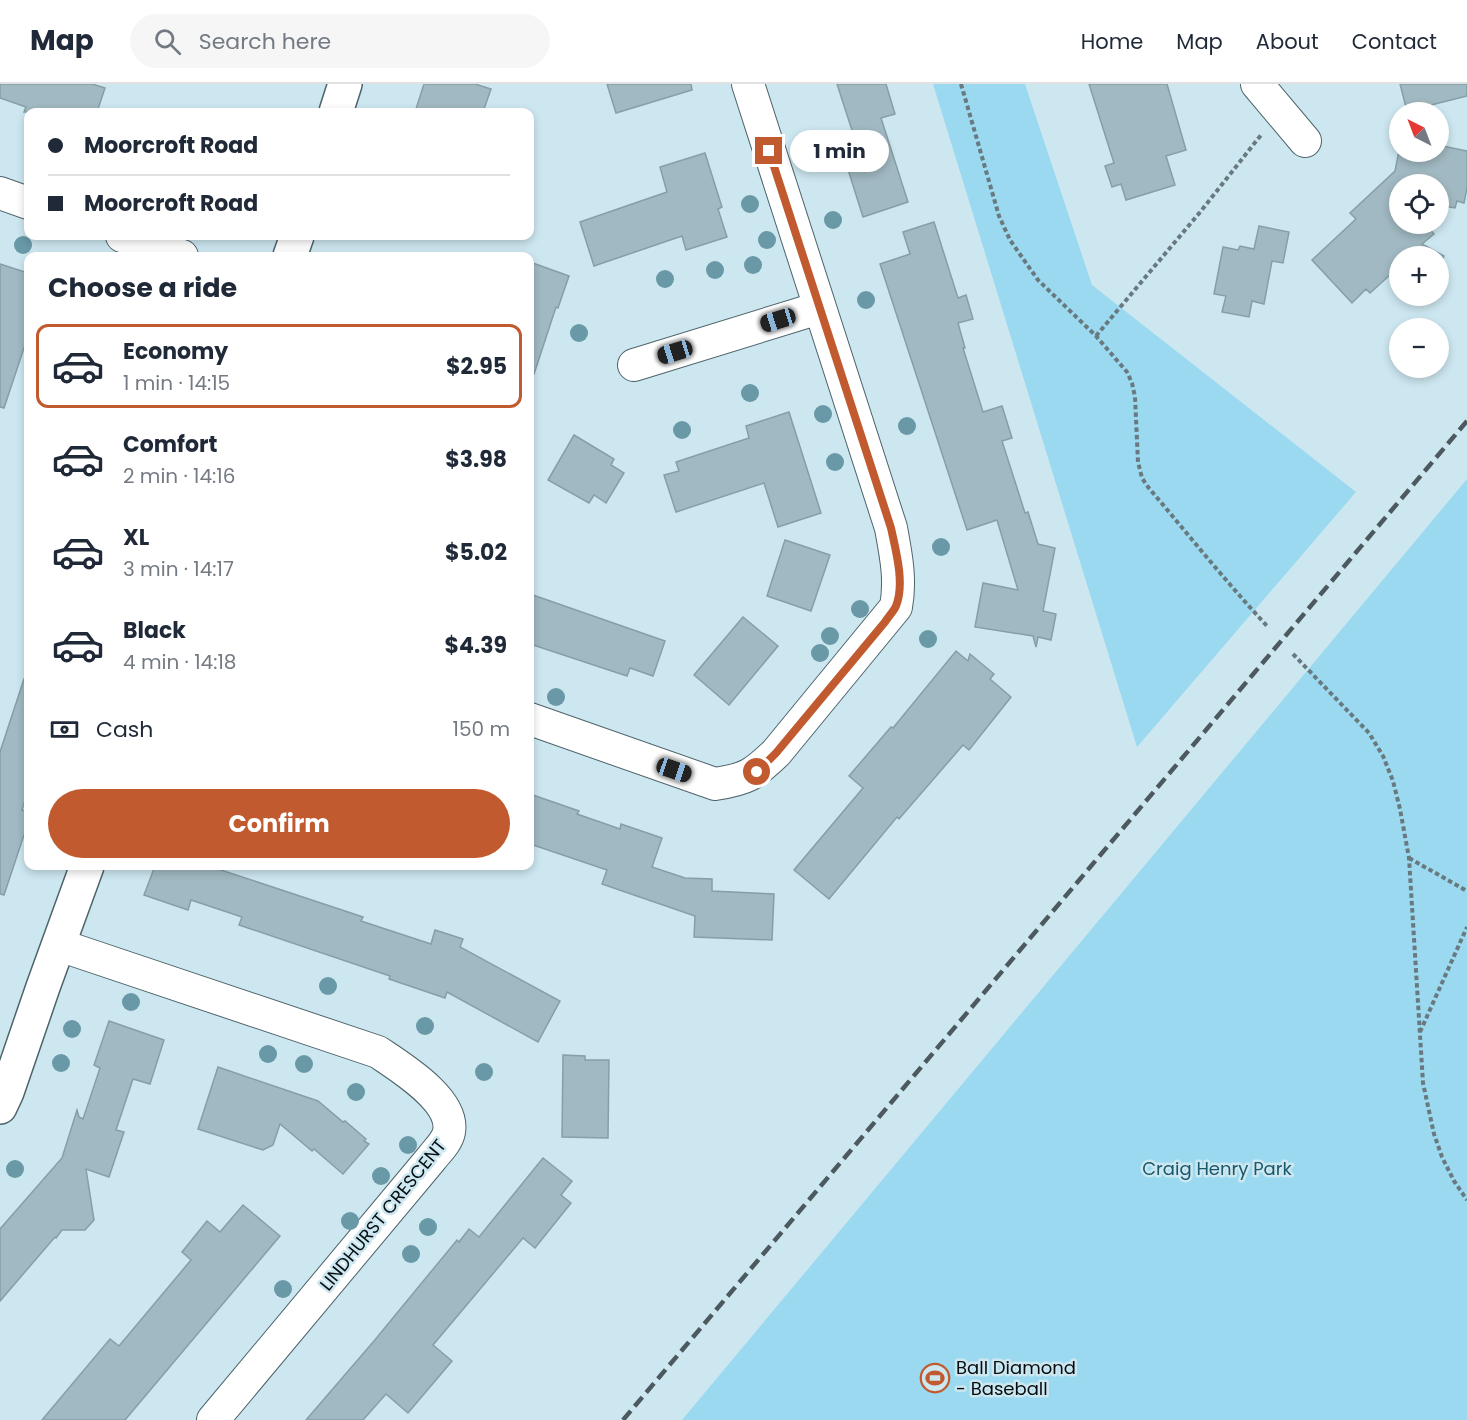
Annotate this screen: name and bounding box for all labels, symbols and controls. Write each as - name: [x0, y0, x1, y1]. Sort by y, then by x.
- search box: [130, 14, 550, 68]
- text: Map: [30, 21, 94, 60]
- icon: search: [151, 25, 184, 58]
- text: Search here: [199, 26, 331, 57]
- text: Home: [1081, 27, 1143, 56]
- text: Map: [1176, 27, 1223, 56]
- text: About: [1256, 27, 1319, 56]
- text: Contact: [1352, 27, 1437, 56]
- north arrow: [1389, 102, 1449, 162]
- map controls: [1389, 102, 1449, 378]
- text: Moorcroft Road: [84, 130, 258, 161]
- callout: 1 min: [790, 130, 889, 172]
- route end: [755, 137, 782, 164]
- text: 1 min: [813, 137, 866, 165]
- button: locate: [1389, 174, 1449, 234]
- text: Moorcroft Road: [84, 188, 258, 219]
- button: +: [1389, 246, 1449, 306]
- text: Choose a ride: [48, 269, 237, 306]
- car: [758, 306, 798, 334]
- button: −: [1389, 318, 1449, 378]
- text: Economy: [123, 336, 228, 367]
- car: [655, 338, 695, 366]
- icon: car: [51, 339, 105, 393]
- text: $2.95: [446, 351, 507, 382]
- text: 1 min · 14:15: [123, 369, 230, 397]
- text: Comfort: [123, 429, 217, 460]
- icon: car: [51, 432, 105, 486]
- text: $3.98: [445, 444, 507, 475]
- text: 2 min · 14:16: [123, 462, 235, 490]
- text: XL: [123, 522, 149, 553]
- icon: car: [51, 525, 105, 579]
- text: $5.02: [445, 537, 507, 568]
- text: 3 min · 14:17: [123, 555, 234, 583]
- text: Black: [123, 615, 186, 646]
- icon: car: [51, 618, 105, 672]
- text: $4.39: [445, 630, 507, 661]
- text: 4 min · 14:18: [123, 648, 236, 676]
- icon: cash: [48, 713, 81, 746]
- text: Cash: [96, 714, 153, 745]
- text: 150 m: [453, 715, 510, 743]
- car: [654, 756, 694, 784]
- route start: [743, 758, 770, 785]
- button: Confirm: [48, 789, 510, 858]
- street label: LINDHURST CRESCENT: [314, 1133, 452, 1296]
- park label: Craig Henry Park: [1142, 1156, 1292, 1181]
- place label: Ball Diamond - Baseball: [956, 1355, 1076, 1401]
- sports icon: Ball Diamond - Baseball: [919, 1362, 951, 1394]

